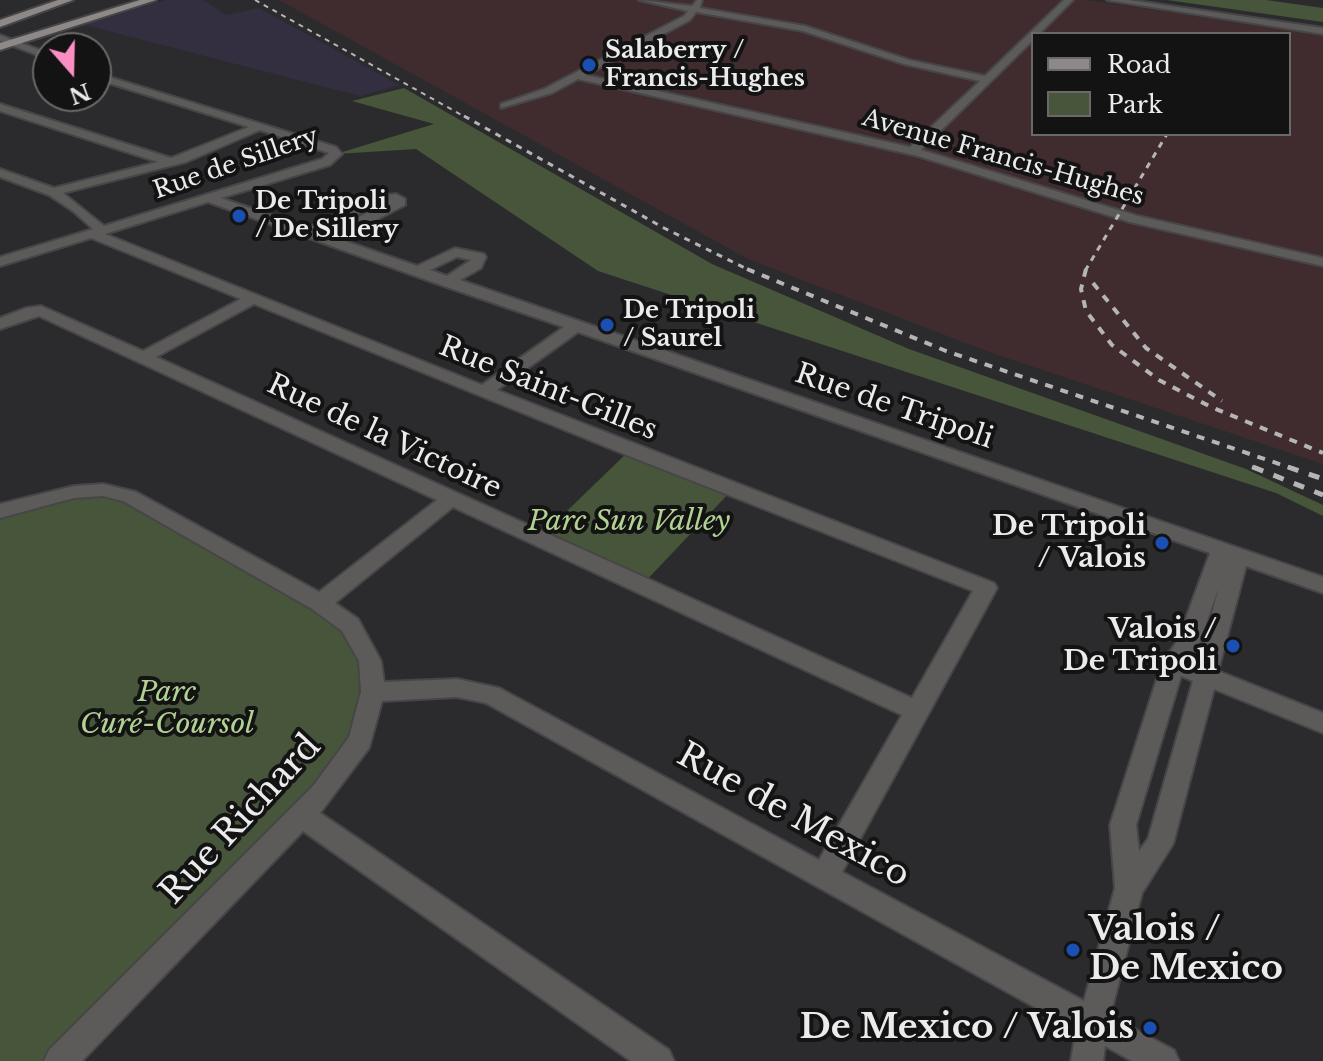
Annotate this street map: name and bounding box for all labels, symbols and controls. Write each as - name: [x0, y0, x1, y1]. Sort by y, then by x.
- north arrow: [32, 32, 112, 112]
- legend: [1031, 32, 1291, 136]
- place label: Salaberry / Francis-Hughes: [605, 37, 805, 93]
- text: Road: [1107, 50, 1171, 79]
- marker: Salaberry / Francis-Hughes: [580, 56, 598, 74]
- text: N: [65, 77, 94, 109]
- text: Park: [1107, 90, 1163, 119]
- street label: Avenue Francis-Hughes: [859, 104, 1147, 212]
- street label: Rue de Sillery: [150, 122, 322, 206]
- place label: De Tripoli / De Sillery: [255, 188, 398, 244]
- marker: De Tripoli / De Sillery: [230, 207, 248, 225]
- place label: De Tripoli / Saurel: [623, 297, 755, 353]
- marker: De Tripoli / Saurel: [598, 316, 616, 334]
- street label: Rue Saint-Gilles: [434, 330, 662, 448]
- street label: Rue de Tripoli: [791, 357, 997, 457]
- street label: Rue de la Victoire: [262, 368, 506, 506]
- park label: Parc Sun Valley: [528, 505, 730, 539]
- place label: De Tripoli / Valois: [992, 510, 1146, 576]
- marker: De Tripoli / Valois: [1153, 534, 1171, 552]
- place label: Valois / De Tripoli: [1063, 613, 1217, 679]
- marker: Valois / De Tripoli: [1224, 637, 1242, 655]
- park label: Parc Curé-Coursol: [80, 676, 254, 742]
- street label: Rue Richard: [152, 727, 330, 913]
- street label: Rue de Mexico: [670, 735, 916, 897]
- place label: Valois / De Mexico: [1089, 910, 1283, 990]
- marker: Valois / De Mexico: [1064, 941, 1082, 959]
- place label: De Mexico / Valois: [800, 1008, 1134, 1048]
- marker: De Mexico / Valois: [1141, 1019, 1159, 1037]

